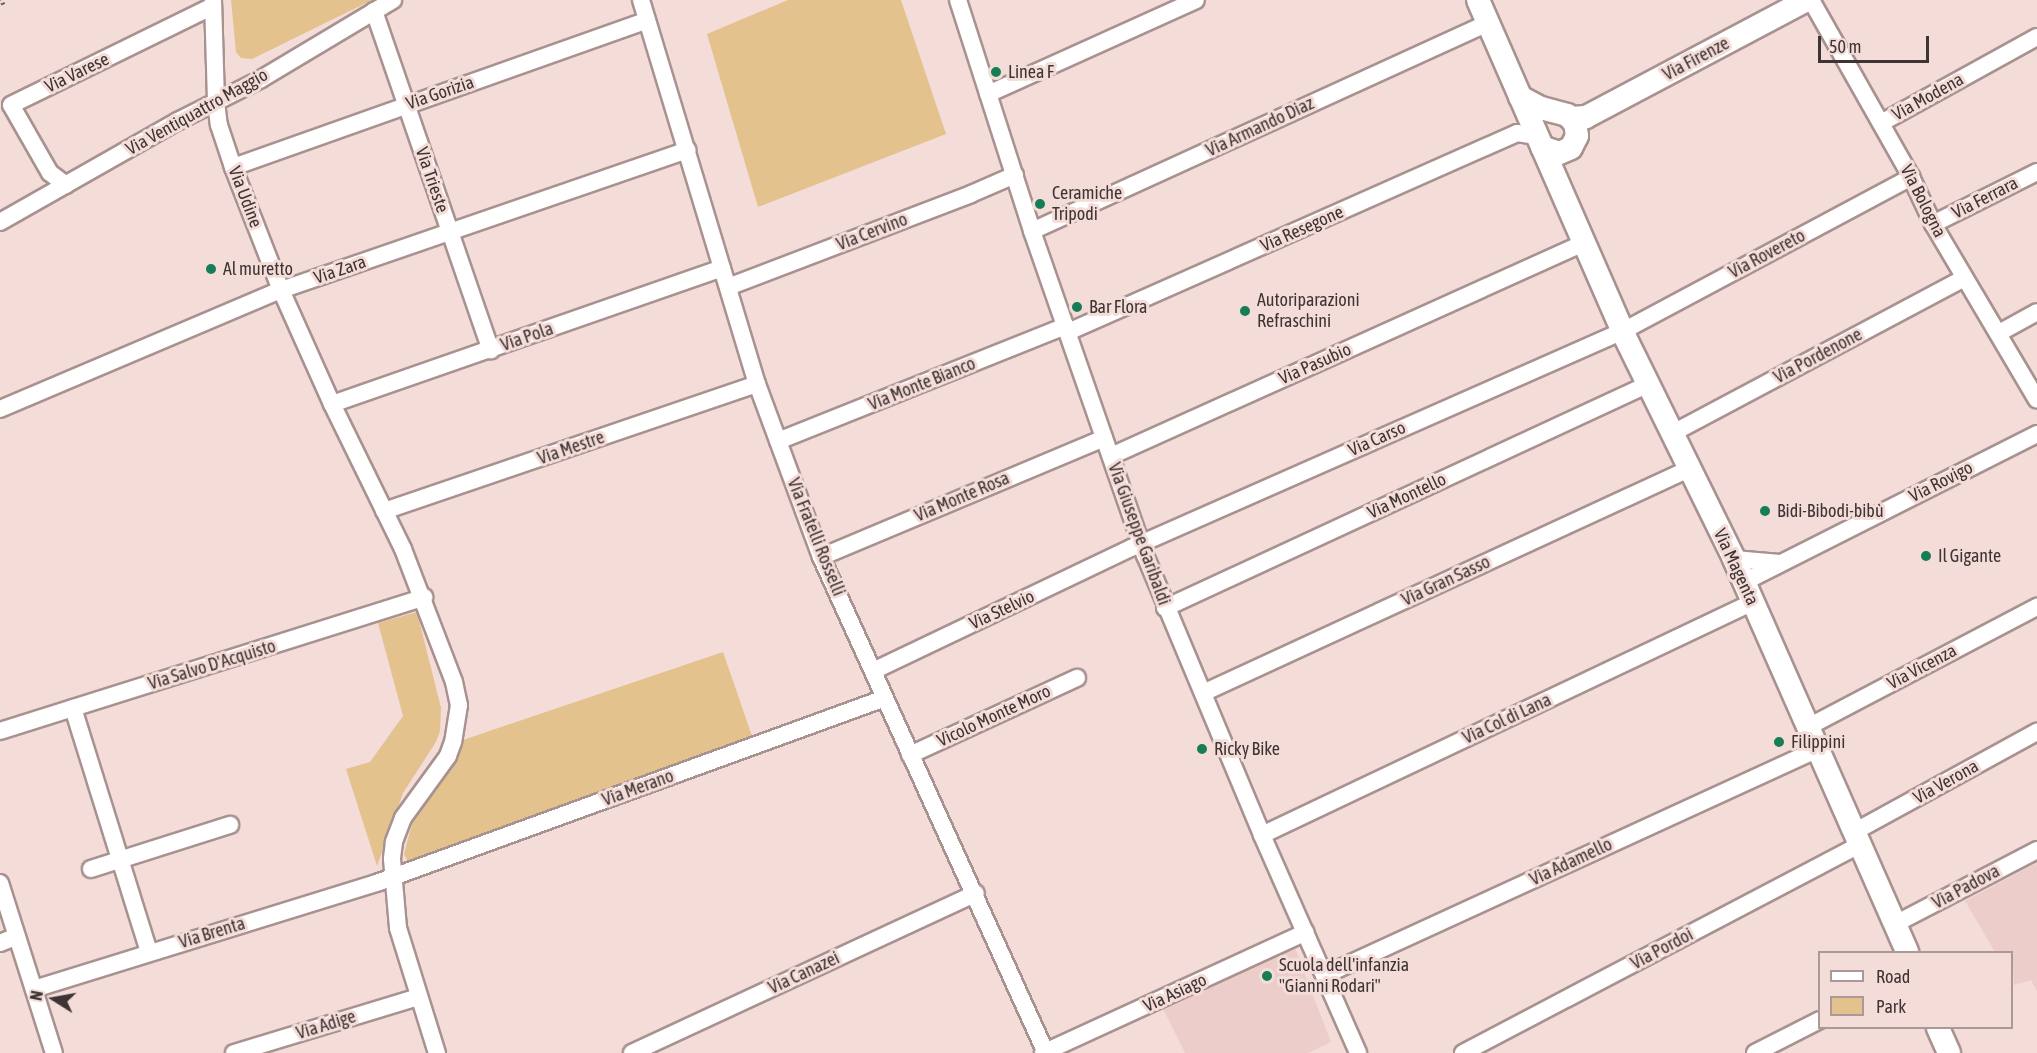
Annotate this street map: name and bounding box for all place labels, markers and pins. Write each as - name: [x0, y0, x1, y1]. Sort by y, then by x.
- place label: Linea F: [1008, 61, 1054, 83]
- marker: Linea F: [989, 65, 1003, 79]
- place label: Ceramiche Tripodi: [1052, 183, 1122, 226]
- marker: Ceramiche Tripodi: [1033, 197, 1047, 211]
- place label: Al muretto: [223, 258, 293, 280]
- marker: Al muretto: [204, 262, 218, 276]
- place label: Autoriparazioni Refraschini: [1257, 290, 1360, 332]
- place label: Bar Flora: [1089, 296, 1147, 318]
- marker: Bar Flora: [1070, 300, 1084, 314]
- marker: Autoriparazioni Refraschini: [1238, 304, 1252, 318]
- place label: Bidi-Bibodi-bibù: [1777, 500, 1884, 522]
- marker: Bidi-Bibodi-bibù: [1758, 504, 1772, 518]
- place label: Il Gigante: [1938, 545, 2001, 567]
- marker: Il Gigante: [1919, 549, 1933, 563]
- place label: Filippini: [1791, 731, 1845, 753]
- marker: Filippini: [1772, 735, 1786, 749]
- place label: Ricky Bike: [1214, 738, 1280, 760]
- marker: Ricky Bike: [1195, 742, 1209, 756]
- place label: Scuola dell'infanzia "Gianni Rodari": [1279, 955, 1409, 998]
- marker: Scuola dell'infanzia "Gianni Rodari": [1260, 969, 1274, 983]

